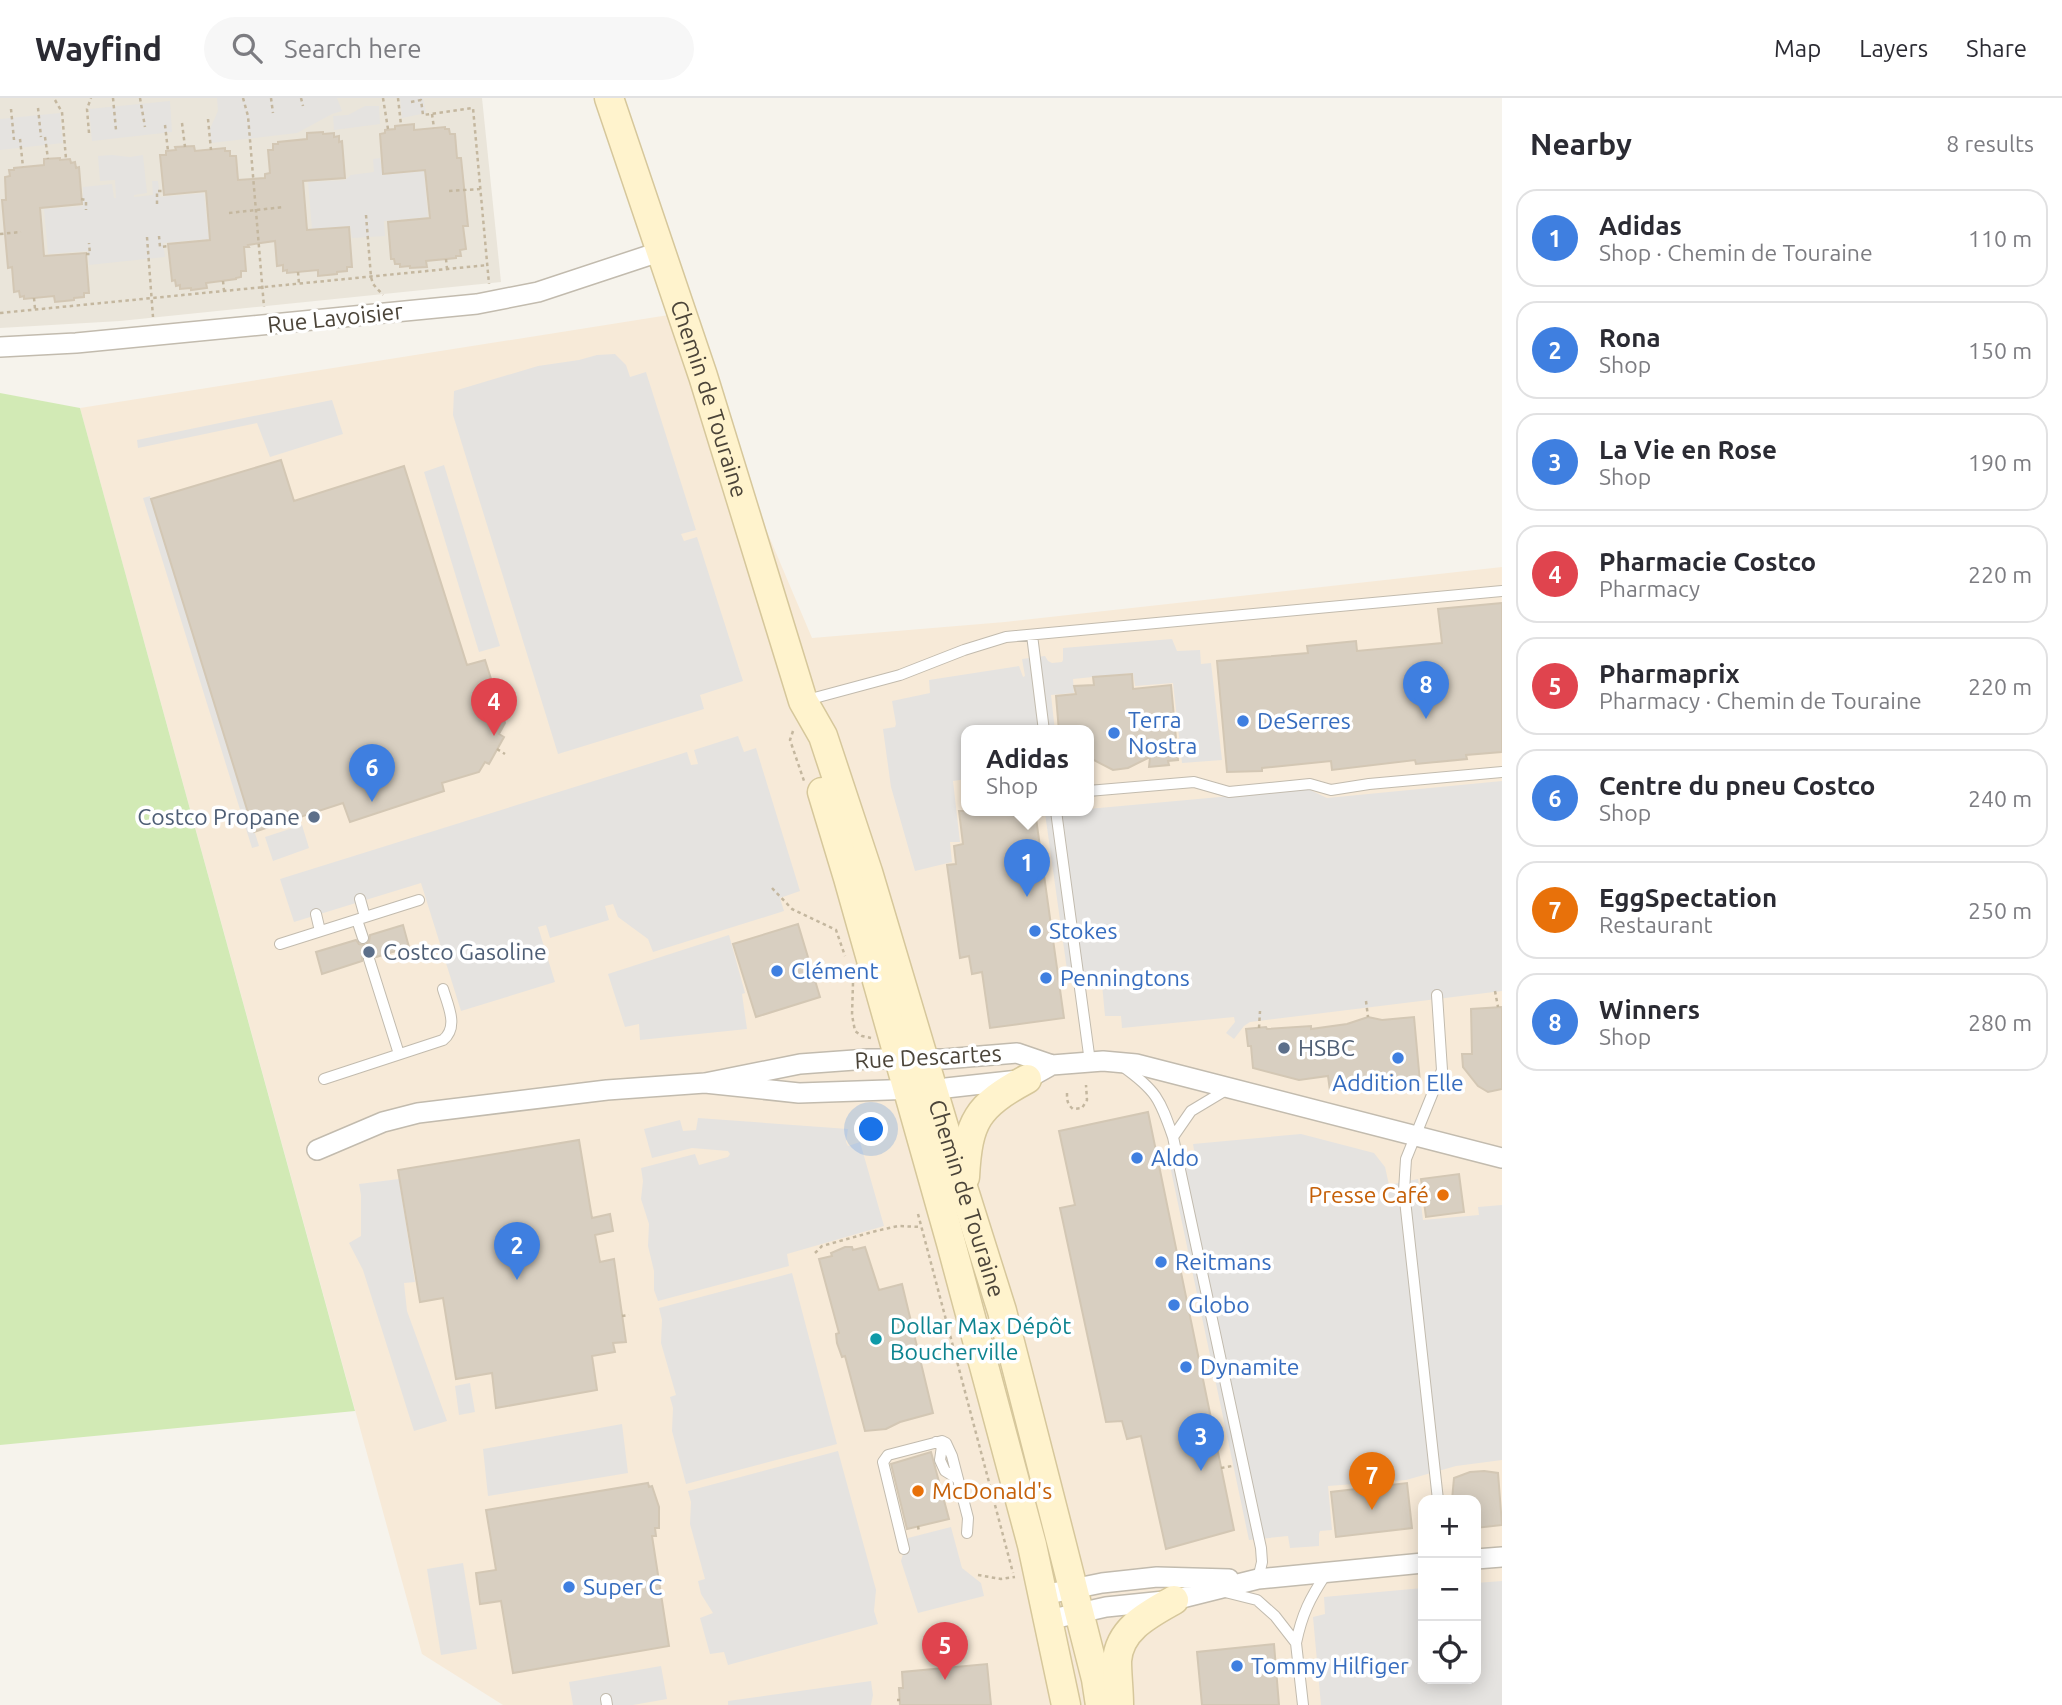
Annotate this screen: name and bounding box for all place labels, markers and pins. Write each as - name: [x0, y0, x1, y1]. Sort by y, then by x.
- pin: 8: [1403, 661, 1449, 719]
- pin: 4: [471, 678, 517, 736]
- place label: Terra Nostra: [1128, 707, 1197, 758]
- place label: DeSerres: [1257, 708, 1351, 733]
- marker: DeSerres: [1235, 713, 1251, 729]
- marker: Terra Nostra: [1106, 725, 1122, 741]
- pin: 6: [349, 744, 395, 802]
- place label: Costco Propane: [137, 804, 300, 829]
- marker: Costco Propane: [306, 809, 322, 825]
- pin: 1: [1004, 839, 1050, 897]
- place label: Stokes: [1049, 918, 1117, 943]
- marker: Stokes: [1027, 923, 1043, 939]
- place label: Costco Gasoline: [383, 939, 547, 964]
- marker: Costco Gasoline: [361, 944, 377, 960]
- place label: Clément: [791, 958, 879, 983]
- marker: Clément: [769, 963, 785, 979]
- place label: Penningtons: [1060, 965, 1190, 990]
- marker: Penningtons: [1038, 970, 1054, 986]
- place label: HSBC: [1298, 1035, 1355, 1060]
- marker: HSBC: [1276, 1040, 1292, 1056]
- marker: Addition Elle: [1390, 1050, 1406, 1066]
- place label: Addition Elle: [1332, 1070, 1464, 1095]
- place label: Aldo: [1151, 1145, 1199, 1170]
- marker: Aldo: [1129, 1150, 1145, 1166]
- place label: Presse Café: [1309, 1182, 1429, 1207]
- marker: Presse Café: [1435, 1187, 1451, 1203]
- pin: 2: [494, 1222, 540, 1280]
- place label: Reitmans: [1175, 1249, 1271, 1274]
- marker: Reitmans: [1153, 1254, 1169, 1270]
- place label: Globo: [1188, 1292, 1250, 1317]
- marker: Globo: [1166, 1297, 1182, 1313]
- place label: Dollar Max Dépôt Boucherville: [890, 1313, 1071, 1364]
- marker: Dollar Max Dépôt Boucherville: [868, 1331, 884, 1347]
- place label: Dynamite: [1200, 1354, 1299, 1379]
- marker: Dynamite: [1178, 1359, 1194, 1375]
- pin: 3: [1178, 1413, 1224, 1471]
- pin: 7: [1349, 1452, 1395, 1510]
- place label: McDonald's: [932, 1478, 1052, 1503]
- marker: McDonald's: [910, 1483, 926, 1499]
- place label: Super C: [583, 1574, 662, 1599]
- marker: Super C: [561, 1579, 577, 1595]
- pin: 5: [922, 1622, 968, 1680]
- place label: Tommy Hilfiger: [1251, 1653, 1409, 1678]
- marker: Tommy Hilfiger: [1229, 1658, 1245, 1674]

